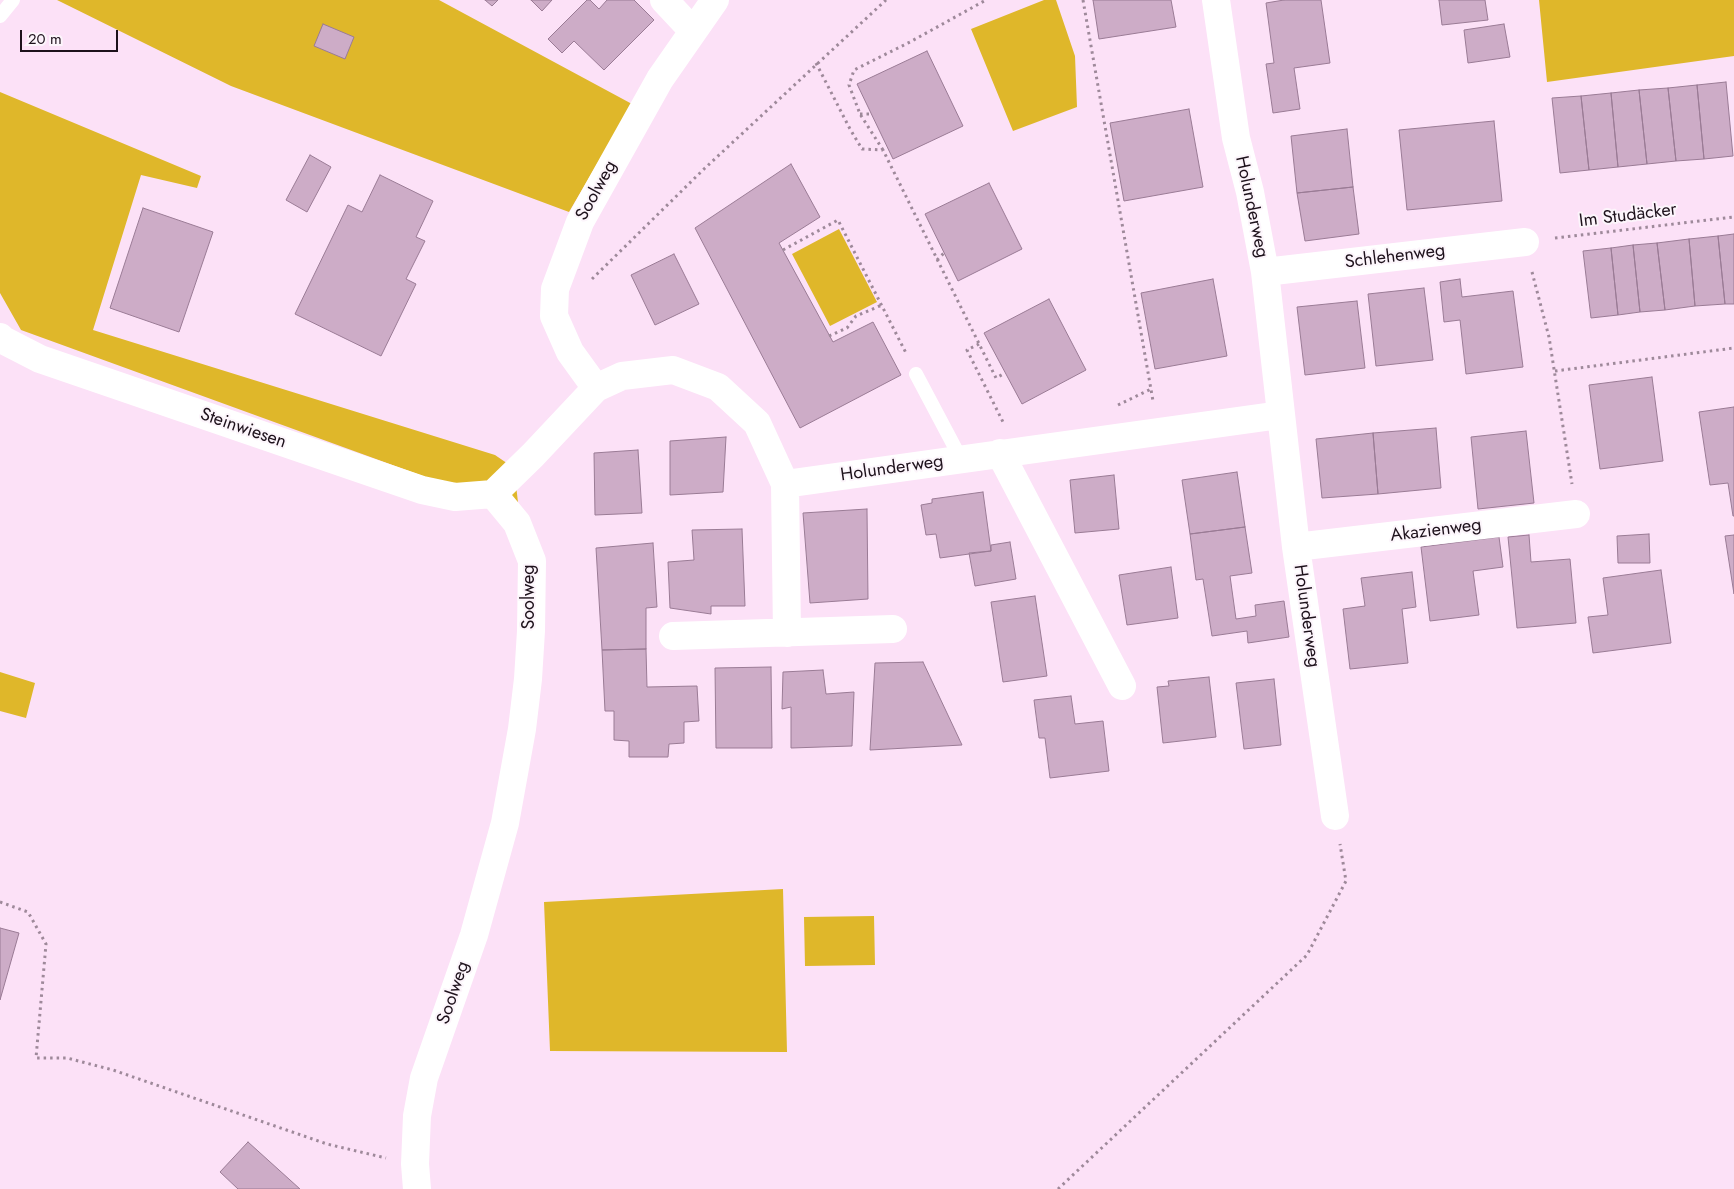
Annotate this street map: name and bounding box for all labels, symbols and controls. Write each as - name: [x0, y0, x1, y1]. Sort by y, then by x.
- scale bar: [22, 20, 120, 52]
- text: 20 m: [28, 28, 62, 50]
- street label: Holunderweg: [1230, 154, 1272, 260]
- street label: Soolweg: [572, 157, 622, 225]
- street label: Im Studäcker: [1578, 199, 1678, 233]
- street label: Schlehenweg: [1344, 240, 1446, 274]
- street label: Steinwiesen: [197, 404, 289, 454]
- street label: Holunderweg: [839, 451, 945, 487]
- street label: Akazienweg: [1389, 515, 1483, 547]
- street label: Holunderweg: [1288, 563, 1324, 669]
- street label: Soolweg: [519, 564, 541, 630]
- street label: Soolweg: [433, 959, 475, 1027]

